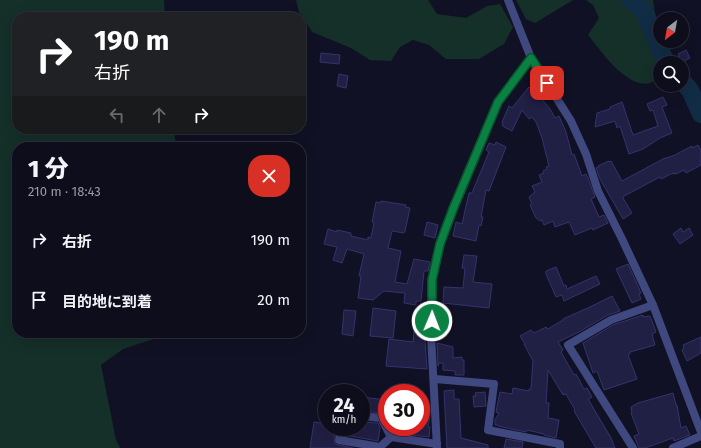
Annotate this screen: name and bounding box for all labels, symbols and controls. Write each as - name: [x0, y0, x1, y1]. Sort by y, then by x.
- north arrow: [653, 12, 689, 48]
- map controls: [653, 12, 689, 92]
- text: 190 m: [94, 24, 169, 57]
- icon: right: [28, 28, 80, 80]
- button: search: [653, 56, 689, 92]
- text: 右折: [94, 62, 130, 84]
- pin: [530, 66, 564, 100]
- icon: arrive: [536, 72, 558, 94]
- icon: left: [106, 104, 128, 126]
- icon: ahead: [148, 104, 170, 126]
- icon: right: [190, 104, 212, 126]
- text: 1 分: [28, 155, 69, 183]
- button: close: [248, 155, 290, 197]
- text: 210 m · 18:43: [28, 184, 101, 199]
- icon: right: [28, 229, 50, 251]
- text: 190 m: [250, 231, 290, 249]
- text: 右折: [62, 233, 92, 251]
- icon: arrive: [28, 289, 50, 311]
- text: 20 m: [257, 291, 290, 309]
- text: 目的地に到着: [62, 293, 152, 311]
- position arrow: [411, 300, 453, 342]
- speed limit sign: 30: [378, 384, 430, 436]
- text: 24: [333, 393, 355, 417]
- text: km/h: [332, 414, 356, 426]

